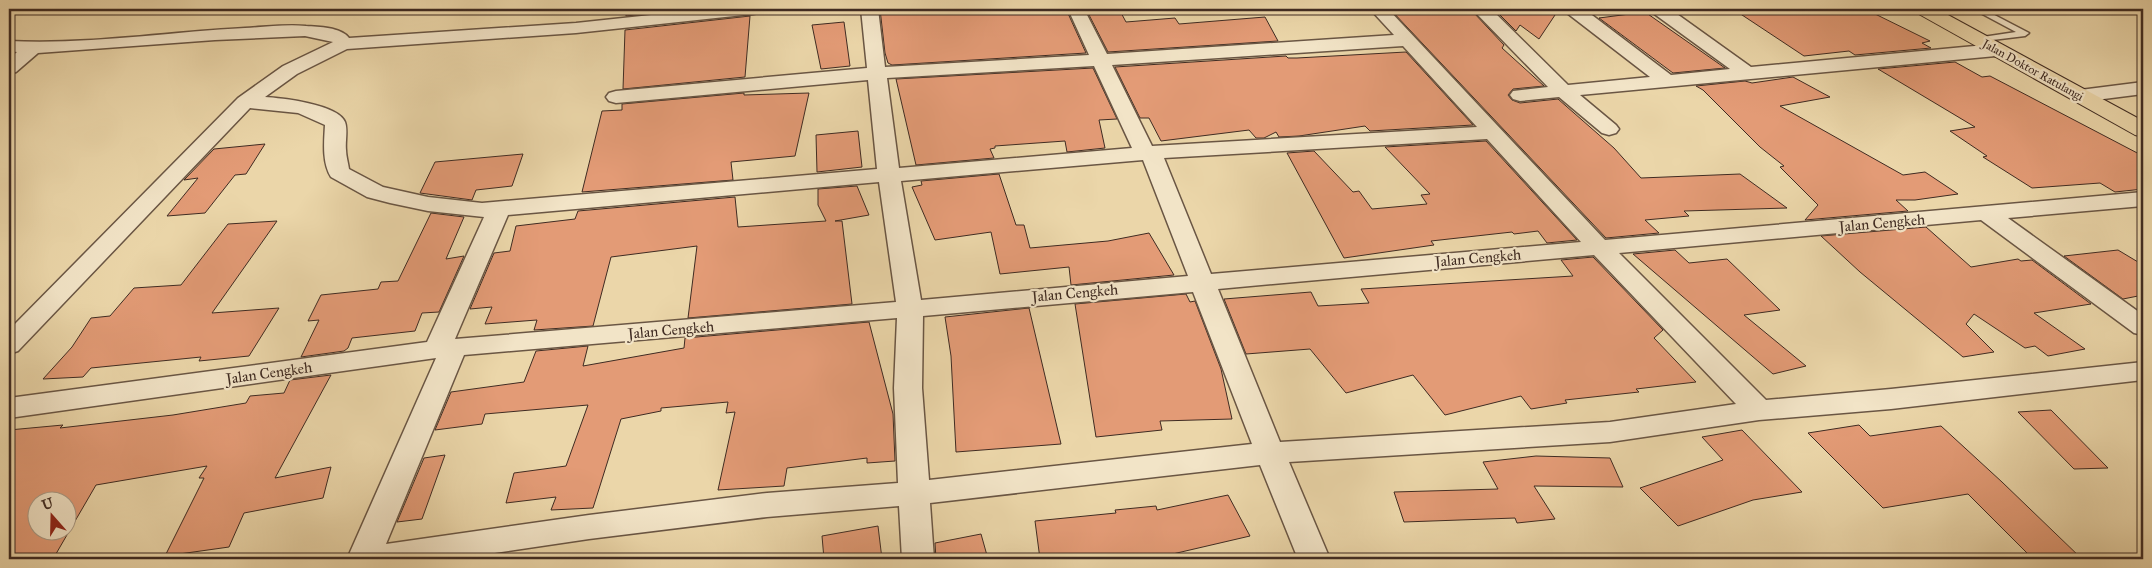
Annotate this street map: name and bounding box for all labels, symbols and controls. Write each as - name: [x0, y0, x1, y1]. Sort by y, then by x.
- street label: Jalan Doktor Ratulangi: [1978, 35, 2087, 105]
- street label: Jalan Cengkeh: [1836, 210, 1927, 237]
- street label: Jalan Cengkeh: [1432, 245, 1523, 272]
- street label: Jalan Cengkeh: [1029, 280, 1120, 307]
- street label: Jalan Cengkeh: [625, 317, 716, 344]
- street label: Jalan Cengkeh: [223, 358, 314, 389]
- north arrow: [28, 490, 78, 540]
- text: U: [40, 494, 57, 514]

